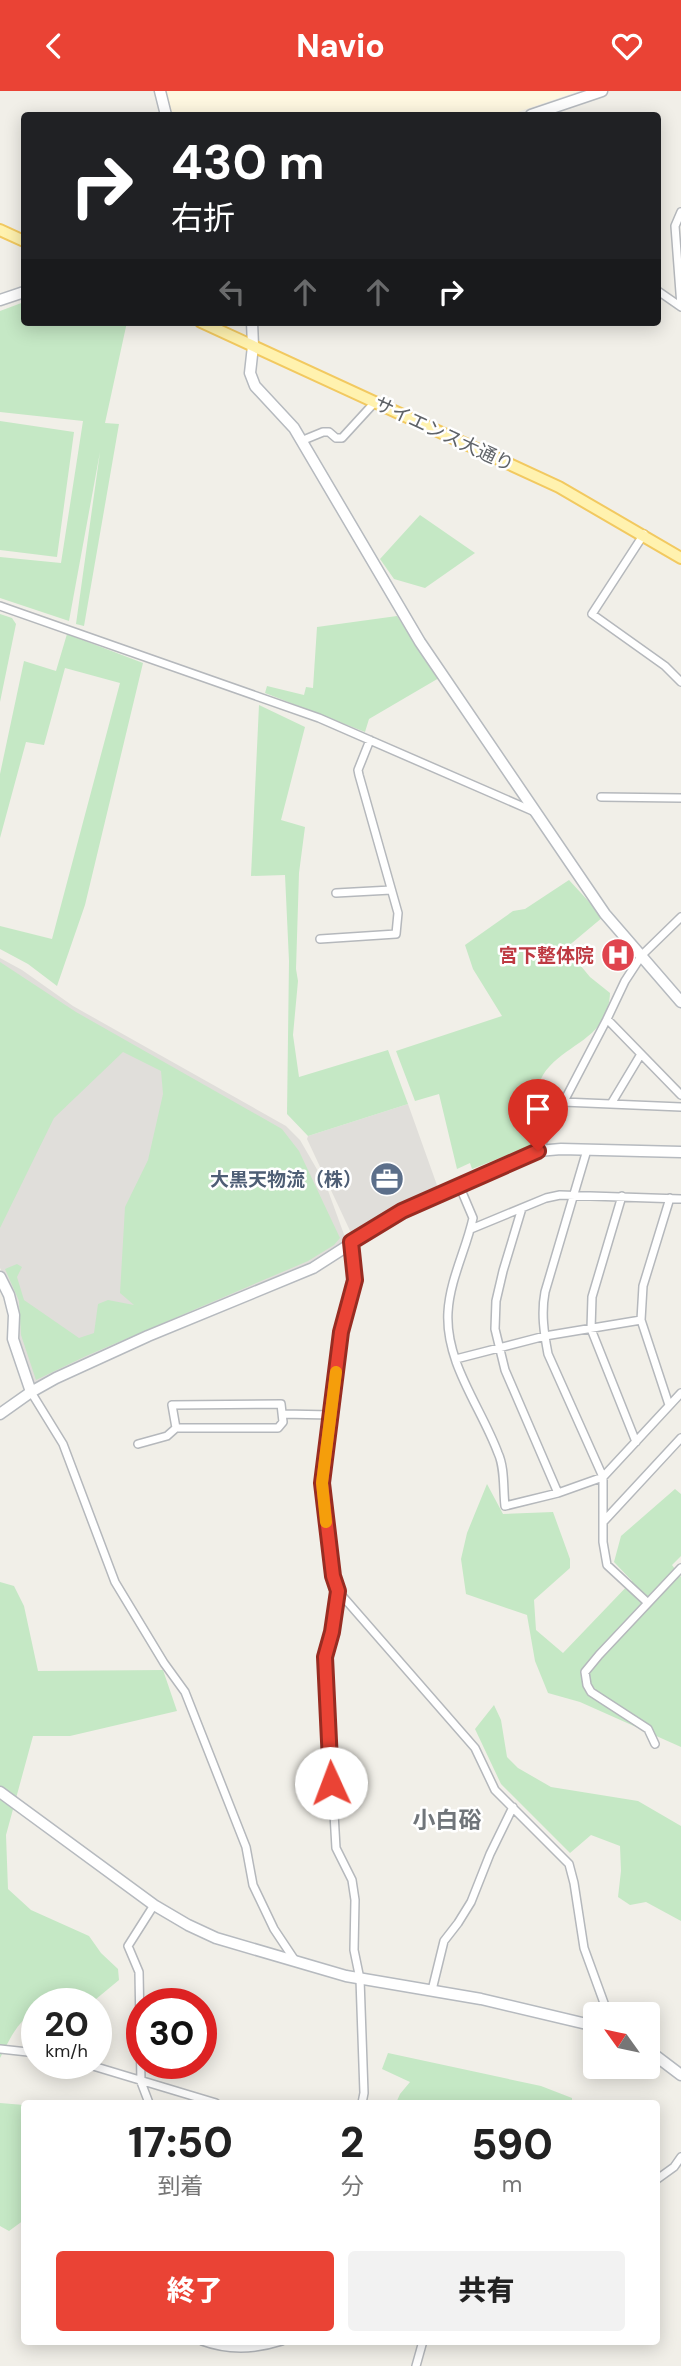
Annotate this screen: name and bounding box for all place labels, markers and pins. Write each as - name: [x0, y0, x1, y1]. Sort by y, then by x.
- hospital icon: 宮下整体院: [599, 936, 637, 974]
- place label: 宮下整体院: [499, 943, 594, 968]
- pin: [508, 1079, 568, 1151]
- office icon: 大黒天物流（株）: [368, 1160, 406, 1198]
- place label: 大黒天物流（株）: [210, 1167, 362, 1192]

